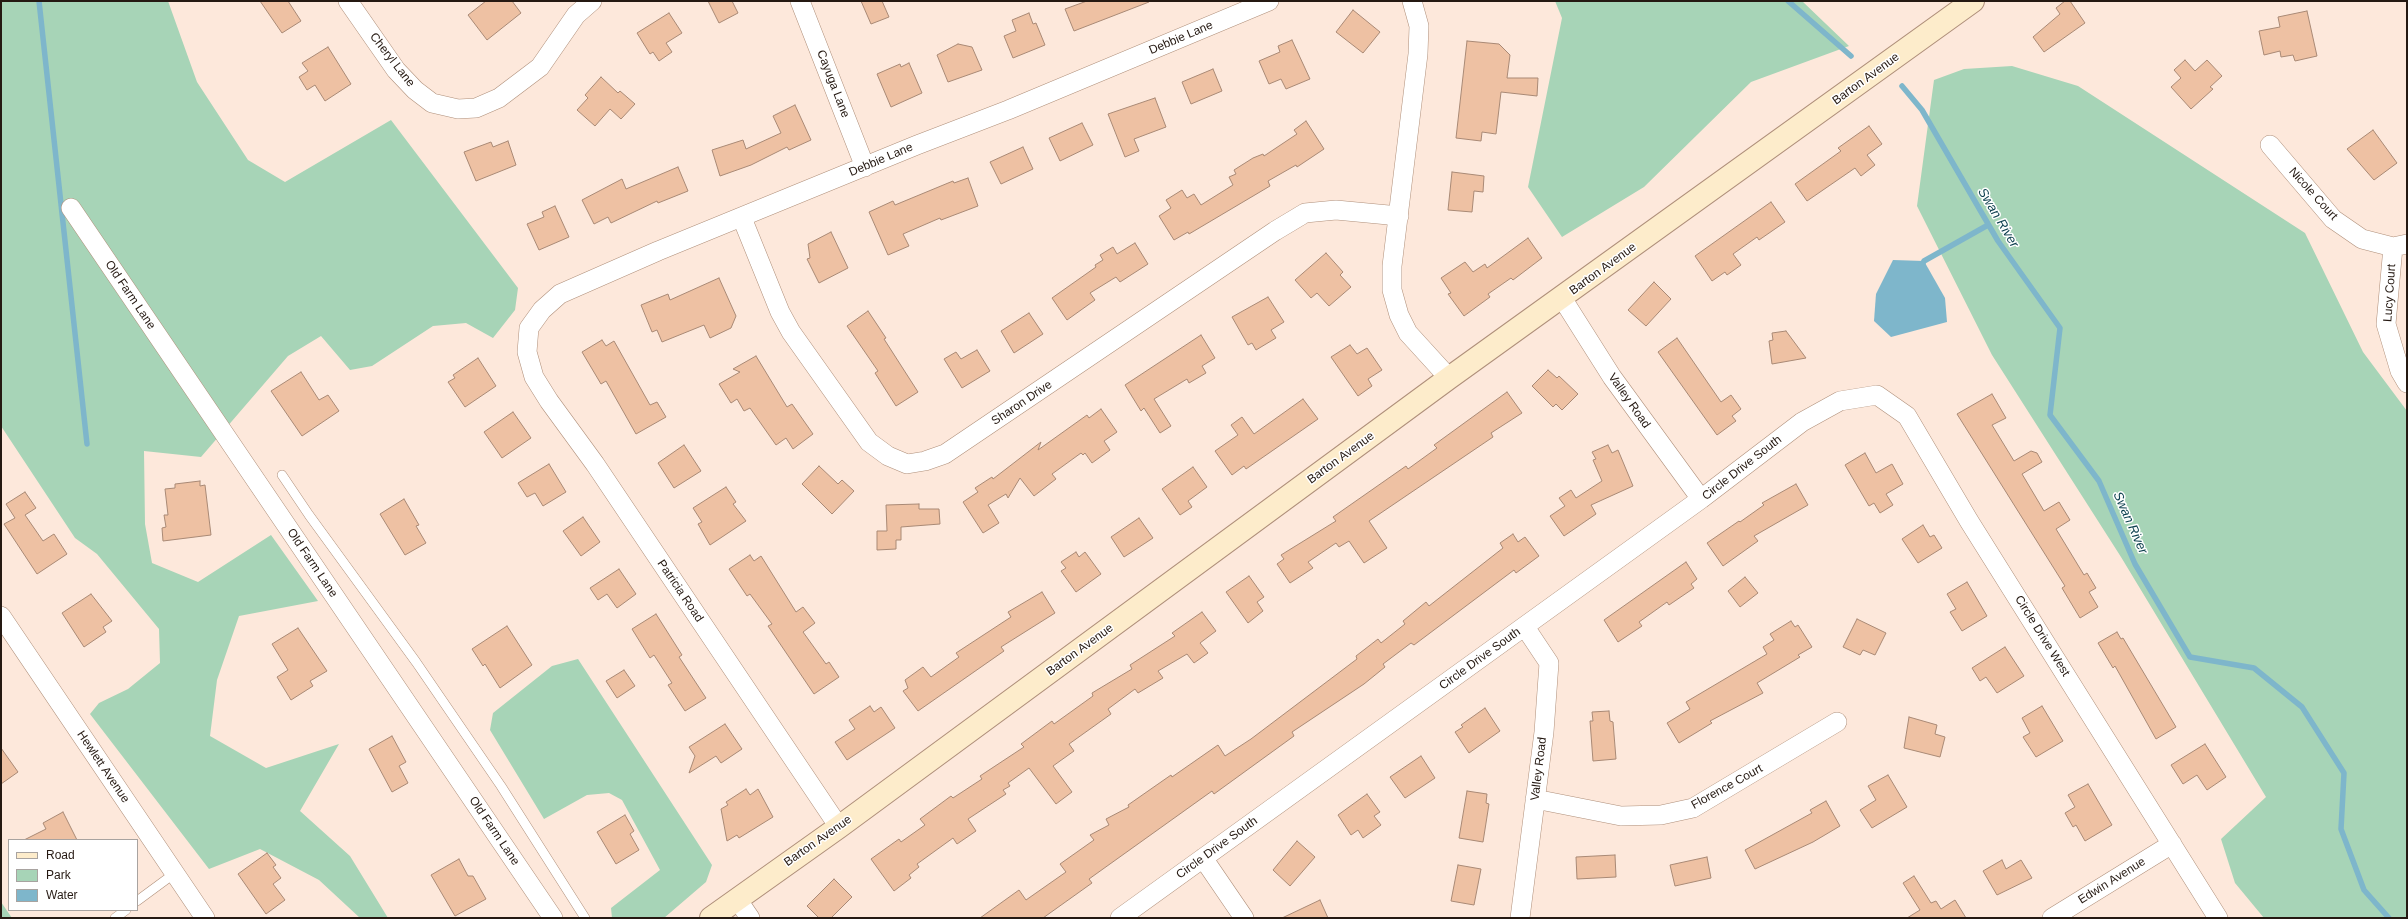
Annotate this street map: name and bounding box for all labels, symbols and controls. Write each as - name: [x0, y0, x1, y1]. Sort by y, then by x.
- street label: Debbie Lane: [1147, 18, 1215, 58]
- street label: Cheryl Lane: [366, 30, 418, 90]
- street label: Cayuga Lane: [813, 48, 853, 120]
- street label: Barton Avenue: [1830, 50, 1902, 108]
- street label: Debbie Lane: [847, 140, 915, 180]
- street label: Nicole Court: [2286, 165, 2340, 223]
- water label: Swan River: [1974, 185, 2022, 251]
- street label: Barton Avenue: [1567, 240, 1639, 298]
- street label: Old Farm Lane: [102, 258, 158, 332]
- street label: Lucy Court: [2381, 264, 2399, 322]
- street label: Valley Road: [1605, 371, 1653, 431]
- street label: Sharon Drive: [989, 377, 1055, 429]
- street label: Barton Avenue: [1305, 429, 1377, 487]
- street label: Circle Drive South: [1699, 433, 1785, 503]
- water label: Swan River: [2109, 489, 2151, 557]
- street label: Old Farm Lane: [284, 526, 340, 600]
- street label: Patricia Road: [654, 557, 706, 625]
- street label: Circle Drive West: [2011, 593, 2073, 679]
- street label: Barton Avenue: [1044, 621, 1116, 679]
- street label: Circle Drive South: [1437, 625, 1523, 693]
- street label: Hewlett Avenue: [74, 728, 132, 806]
- street label: Valley Road: [1528, 736, 1550, 802]
- street label: Florence Court: [1689, 761, 1765, 813]
- street label: Old Farm Lane: [466, 794, 522, 868]
- street label: Barton Avenue: [781, 812, 855, 870]
- street label: Circle Drive South: [1174, 814, 1260, 882]
- legend: [8, 839, 138, 911]
- text: Road: [46, 848, 75, 862]
- street label: Edwin Avenue: [2076, 855, 2148, 907]
- text: Park: [46, 868, 71, 882]
- text: Water: [46, 888, 78, 902]

